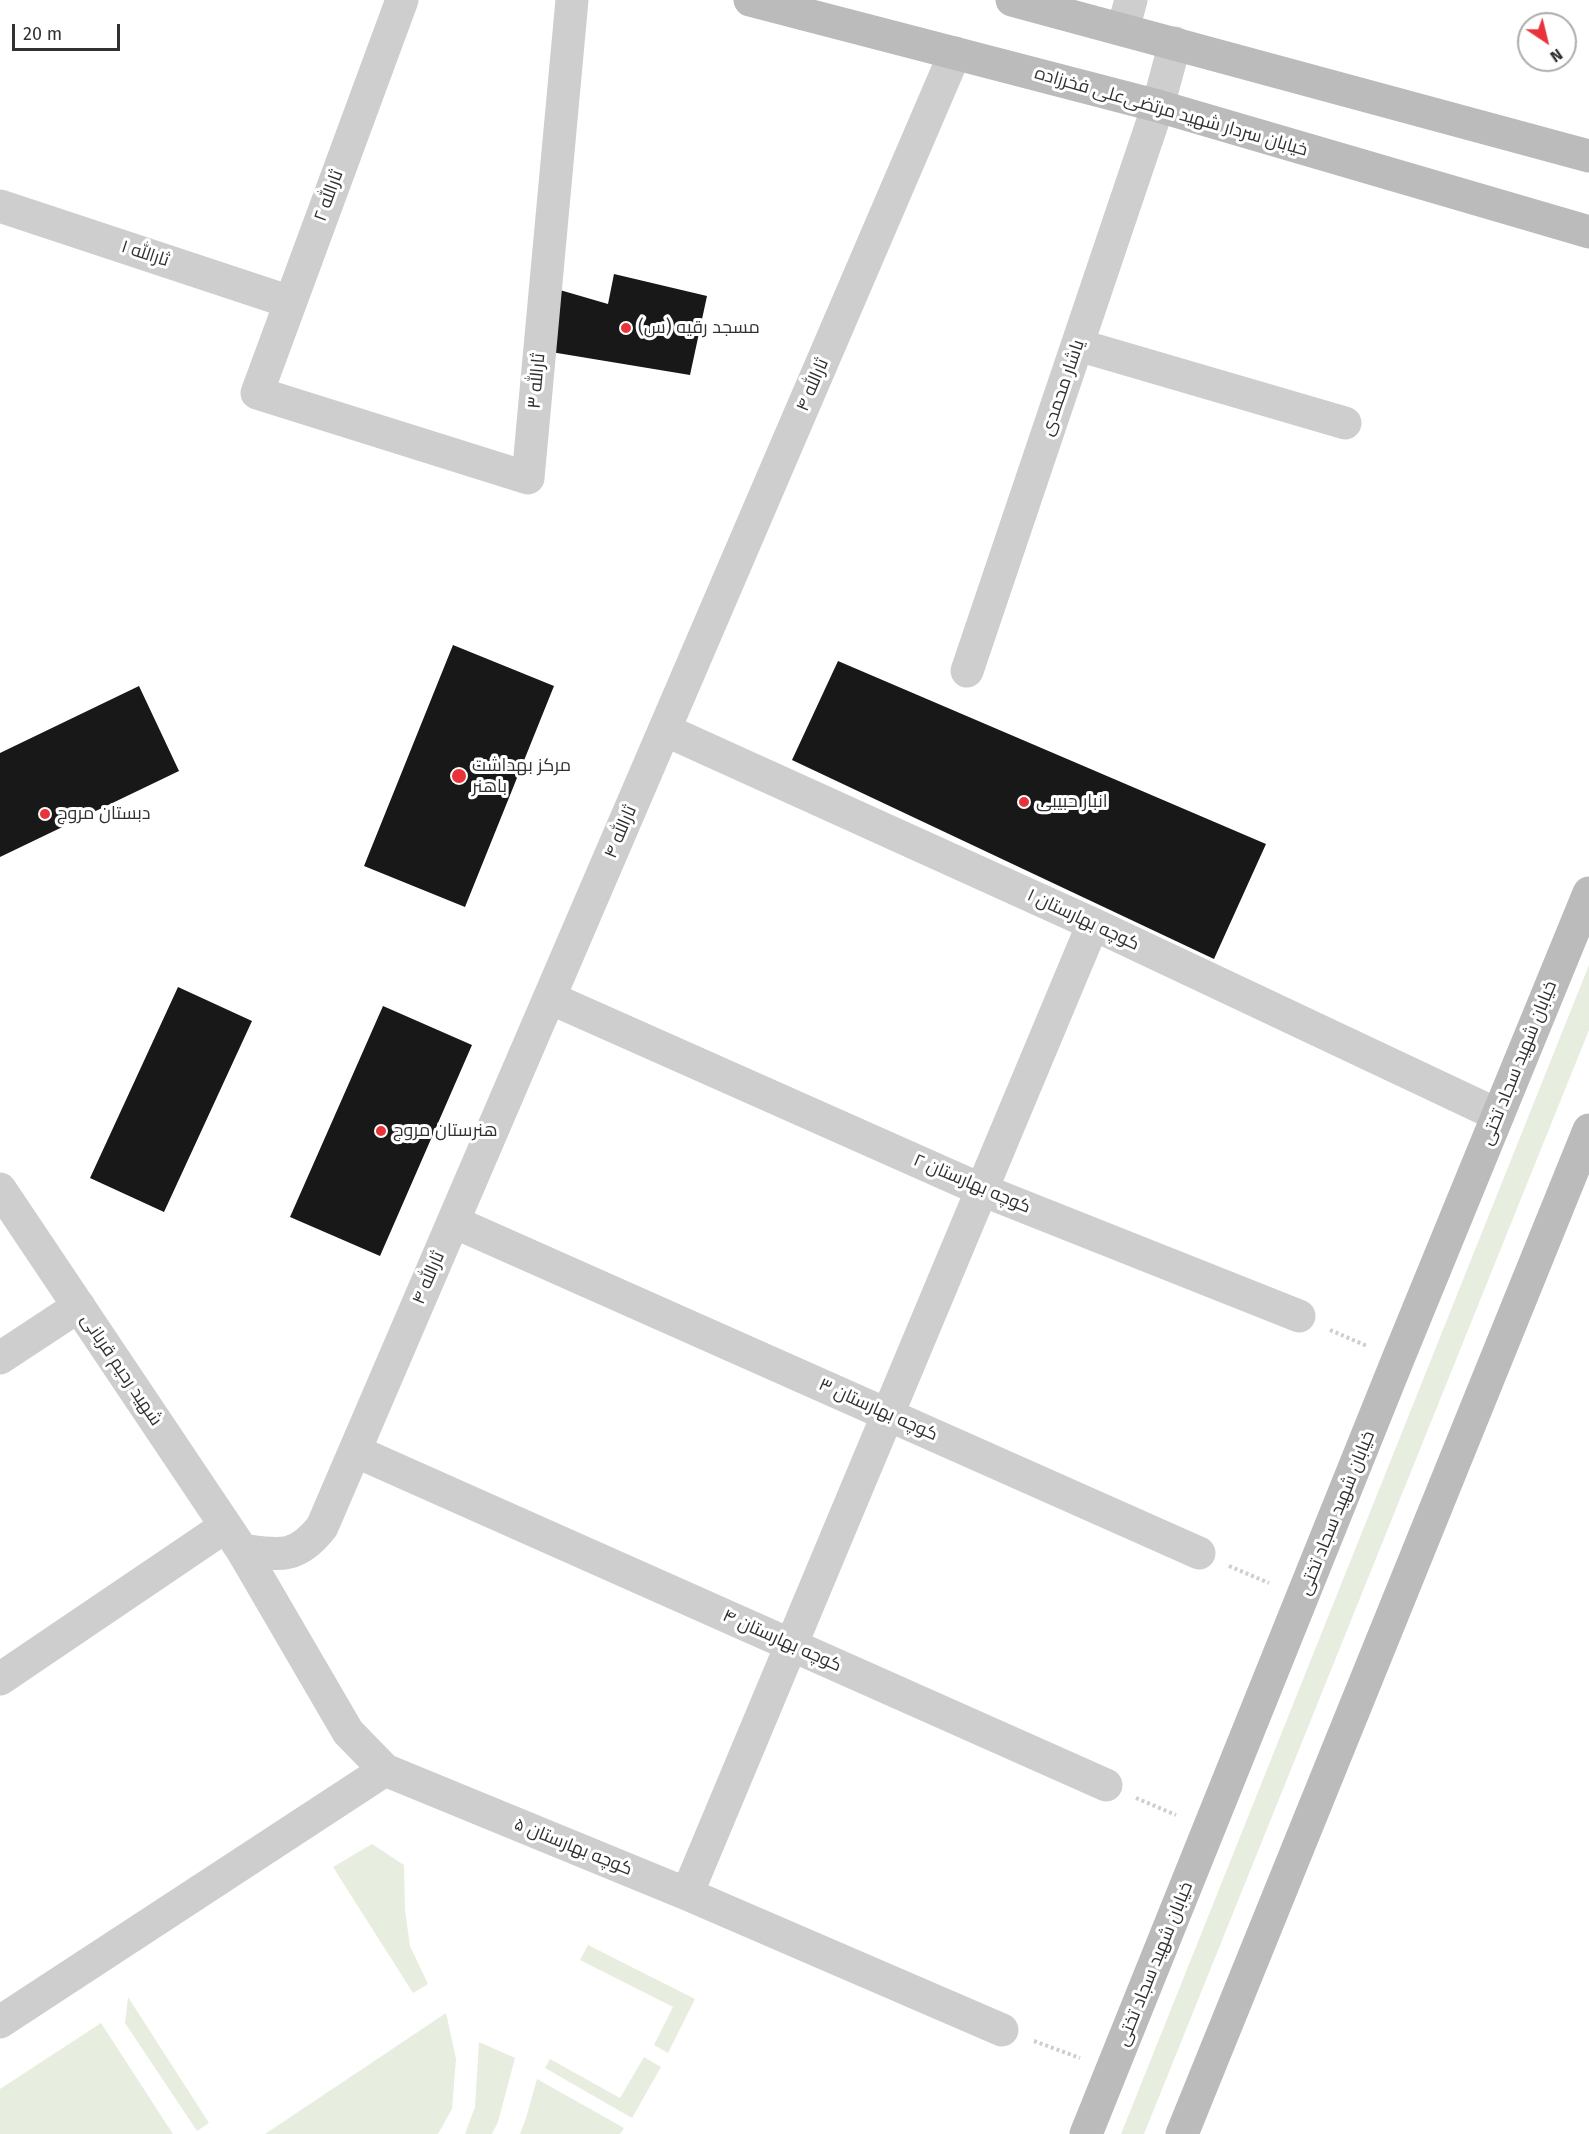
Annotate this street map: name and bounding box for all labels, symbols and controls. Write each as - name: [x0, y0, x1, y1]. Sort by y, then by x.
- scale bar: [15, 12, 123, 50]
- north arrow: [1517, 12, 1577, 72]
- text: 20 m: [23, 23, 62, 45]
- text: N: [1547, 45, 1566, 66]
- street label: خیابان سردار شهید مرتضی‌علی فخرزاده: [1032, 63, 1310, 161]
- street label: ثارالله ۲: [310, 167, 348, 225]
- street label: ثارالله ۱: [118, 236, 172, 272]
- place label: مسجد رقیه (س): [638, 317, 760, 339]
- marker: مسجد رقیه (س): [619, 321, 633, 335]
- street label: یاشار محمدی: [1036, 337, 1090, 439]
- street label: ثارالله ۳: [524, 352, 550, 410]
- street label: ثارالله ۴: [792, 355, 834, 415]
- place label: مرکز بهداشت باهنر: [472, 755, 571, 798]
- marker: مرکز بهداشت باهنر: [450, 767, 468, 785]
- place label: انبار حبیبی: [1036, 791, 1108, 813]
- marker: انبار حبیبی: [1017, 795, 1031, 809]
- street label: ثارالله ۴: [600, 802, 642, 862]
- place label: دبستان مروج: [57, 803, 151, 825]
- marker: دبستان مروج: [38, 807, 52, 821]
- street label: کوچه بهارستان ۱: [1023, 885, 1143, 955]
- street label: خیابان شهید سجاد تختی: [1476, 978, 1562, 1148]
- place label: هنرستان مروج: [393, 1120, 497, 1142]
- marker: هنرستان مروج: [374, 1124, 388, 1138]
- street label: کوچه بهارستان ۲: [910, 1150, 1034, 1218]
- street label: ثارالله ۴: [408, 1248, 450, 1308]
- street label: شهید رحیم قربانی: [76, 1310, 166, 1430]
- street label: کوچه بهارستان ۳: [815, 1374, 941, 1446]
- street label: خیابان شهید سجاد تختی: [1294, 1428, 1380, 1598]
- street label: کوچه بهارستان ۴: [719, 1605, 845, 1677]
- street label: کوچه بهارستان ۵: [511, 1813, 635, 1881]
- street label: خیابان شهید سجاد تختی: [1112, 1879, 1198, 2049]

